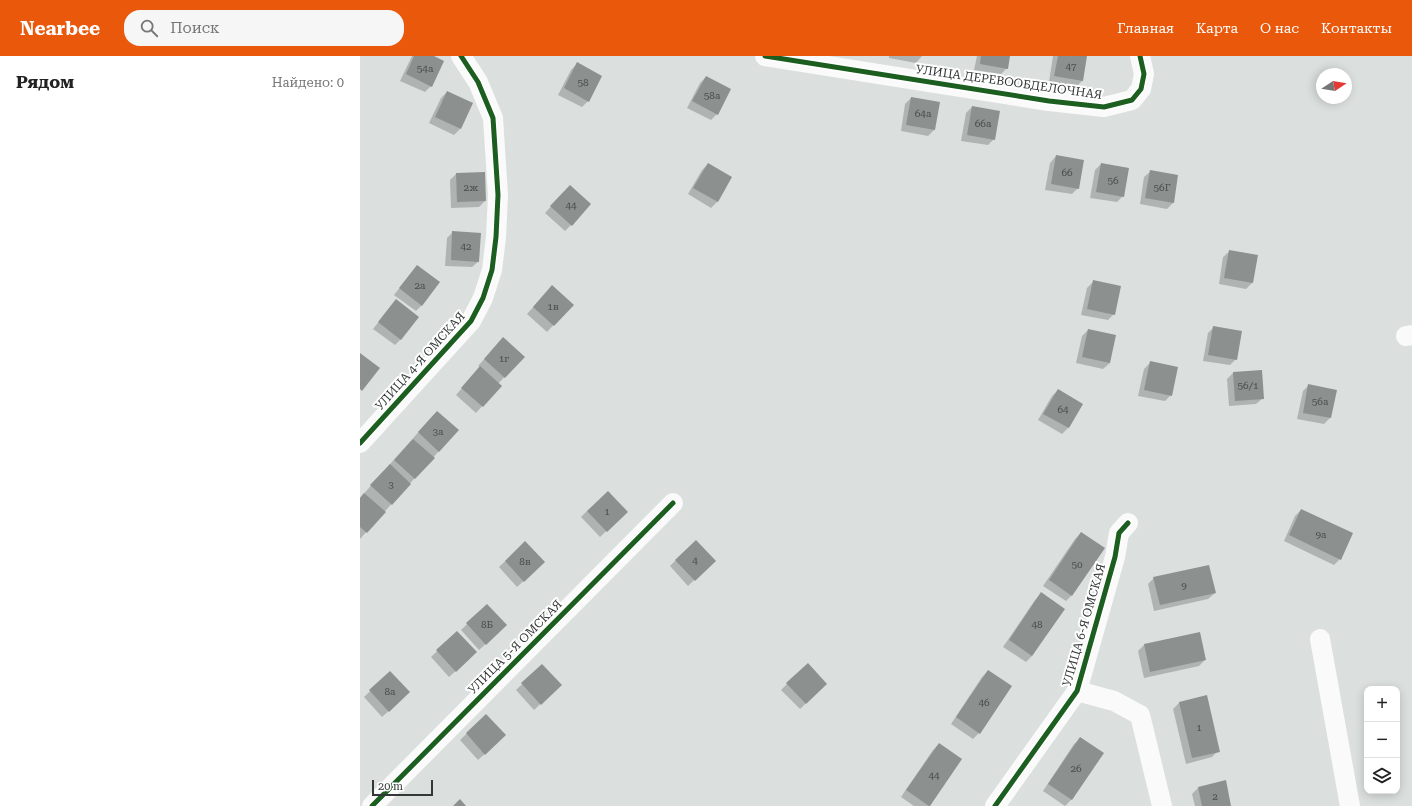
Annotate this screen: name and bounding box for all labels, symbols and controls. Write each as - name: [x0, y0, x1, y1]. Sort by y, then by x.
- search box: [124, 10, 404, 46]
- text: Nearbee: [20, 17, 100, 40]
- icon: search: [138, 17, 160, 39]
- text: Поиск: [170, 19, 220, 37]
- text: Главная: [1117, 20, 1174, 36]
- text: Карта: [1196, 20, 1238, 36]
- text: О нас: [1260, 20, 1299, 36]
- text: Контакты: [1321, 20, 1392, 36]
- house number: 47: [1065, 61, 1077, 72]
- street label: УЛИЦА ДЕРЕВООБДЕЛОЧНАЯ: [915, 62, 1103, 102]
- house number: 54а: [417, 63, 434, 74]
- north arrow: [1316, 68, 1352, 104]
- text: Рядом: [16, 72, 74, 92]
- text: Найдено: 0: [272, 75, 344, 90]
- house number: 58: [577, 77, 589, 88]
- house number: 58а: [704, 90, 721, 101]
- house number: 64а: [915, 108, 932, 119]
- house number: 66а: [975, 118, 992, 129]
- house number: 66: [1061, 167, 1073, 178]
- house number: 56: [1107, 175, 1119, 186]
- house number: 2ж: [464, 182, 478, 193]
- house number: 56Г: [1153, 182, 1171, 193]
- house number: 44: [565, 200, 577, 211]
- house number: 42: [460, 241, 472, 252]
- house number: 2а: [414, 280, 426, 291]
- house number: 1в: [547, 301, 559, 312]
- street label: УЛИЦА 4-Я ОМСКАЯ: [372, 309, 468, 413]
- house number: 1г: [499, 353, 509, 364]
- house number: 56/1: [1238, 380, 1259, 391]
- house number: 56а: [1312, 396, 1329, 407]
- house number: 64: [1057, 404, 1069, 415]
- house number: 3а: [432, 426, 444, 437]
- house number: 3: [388, 479, 394, 490]
- house number: 1: [604, 506, 610, 517]
- house number: 9а: [1315, 529, 1327, 540]
- house number: 4: [692, 555, 698, 566]
- house number: 8в: [519, 556, 531, 567]
- house number: 50: [1071, 559, 1083, 570]
- street label: УЛИЦА 6-Я ОМСКАЯ: [1060, 562, 1108, 688]
- house number: 9: [1181, 580, 1187, 591]
- street label: УЛИЦА 5-Я ОМСКАЯ: [465, 597, 565, 697]
- house number: 8Б: [481, 619, 494, 630]
- house number: 48: [1031, 619, 1043, 630]
- house number: 8а: [384, 686, 396, 697]
- map controls: [1364, 686, 1400, 794]
- button: +: [1364, 686, 1400, 722]
- house number: 46: [978, 697, 990, 708]
- house number: 1: [1196, 722, 1202, 733]
- button: −: [1364, 722, 1400, 758]
- button: layers: [1364, 758, 1400, 794]
- house number: 26: [1070, 763, 1082, 774]
- house number: 44: [928, 770, 940, 781]
- scale bar: [372, 778, 433, 797]
- text: 20 m: [378, 780, 403, 793]
- house number: 2: [1212, 791, 1218, 802]

